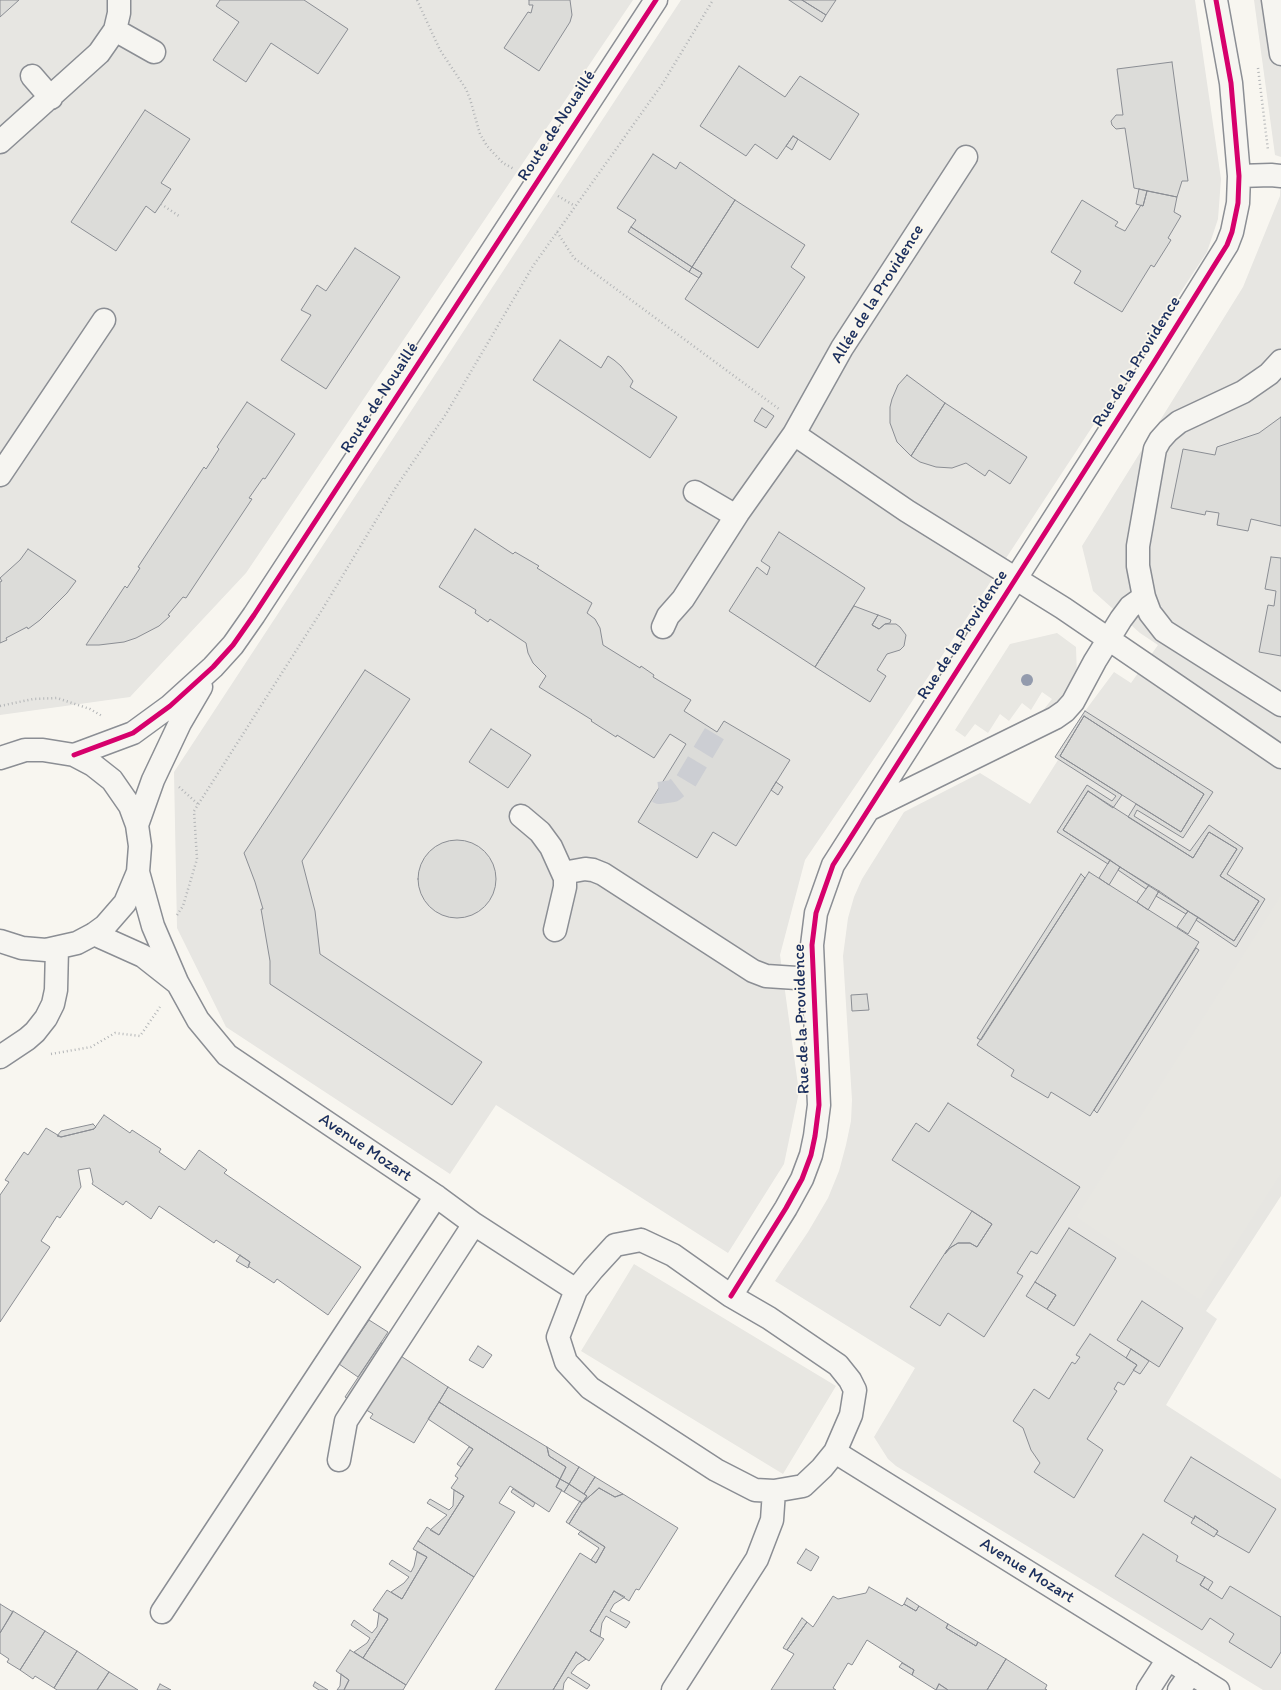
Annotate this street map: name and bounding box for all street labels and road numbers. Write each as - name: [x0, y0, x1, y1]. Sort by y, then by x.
- street label: Route de Nouaillé: [514, 67, 600, 185]
- street label: Allée de la Providence: [827, 221, 929, 367]
- street label: Rue de la Providence: [1088, 293, 1186, 431]
- street label: Route de Nouaillé: [337, 339, 423, 457]
- street label: Rue de la Providence: [913, 566, 1013, 704]
- street label: Rue de la Providence: [789, 943, 815, 1095]
- street label: Avenue Mozart: [315, 1109, 415, 1187]
- street label: Avenue Mozart: [976, 1534, 1078, 1608]

